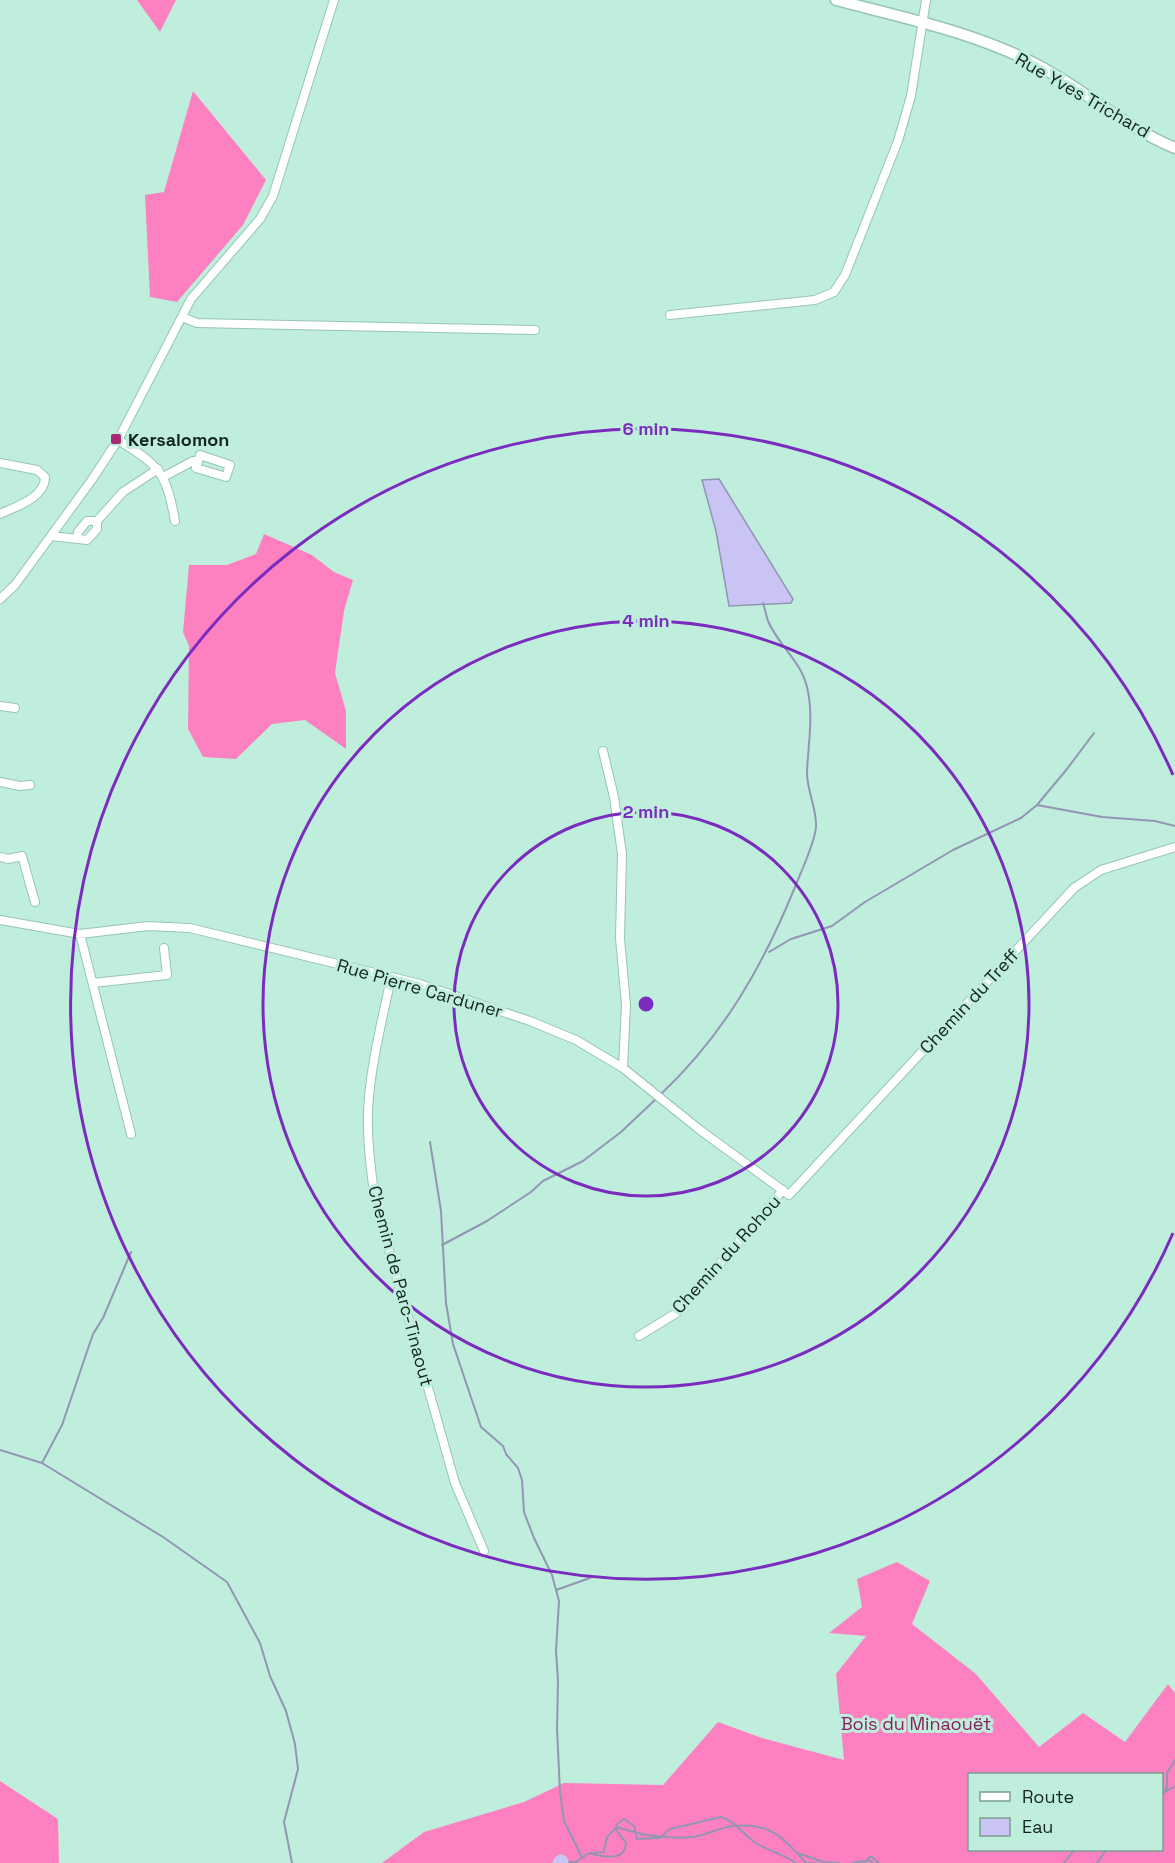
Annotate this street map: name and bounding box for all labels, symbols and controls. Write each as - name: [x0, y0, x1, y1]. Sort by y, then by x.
- street label: Rue Yves Trichard: [1012, 47, 1154, 143]
- text: 6 min: [623, 417, 669, 440]
- place label: Kersalomon: [128, 428, 229, 451]
- marker: Kersalomon: [109, 432, 123, 446]
- text: 4 min: [622, 609, 670, 632]
- text: 2 min: [623, 800, 669, 823]
- street label: Chemin du Treff: [914, 943, 1024, 1058]
- street label: Rue Pierre Carduner: [334, 953, 506, 1023]
- centre of rings: [636, 994, 656, 1014]
- street label: Chemin de Parc-Tinaout: [363, 1183, 439, 1389]
- street label: Chemin du Rohou: [667, 1190, 785, 1318]
- park label: Bois du Minaouët: [841, 1712, 991, 1735]
- legend: [968, 1773, 1163, 1851]
- text: Route: [1022, 1785, 1074, 1808]
- text: Eau: [1022, 1815, 1053, 1838]

